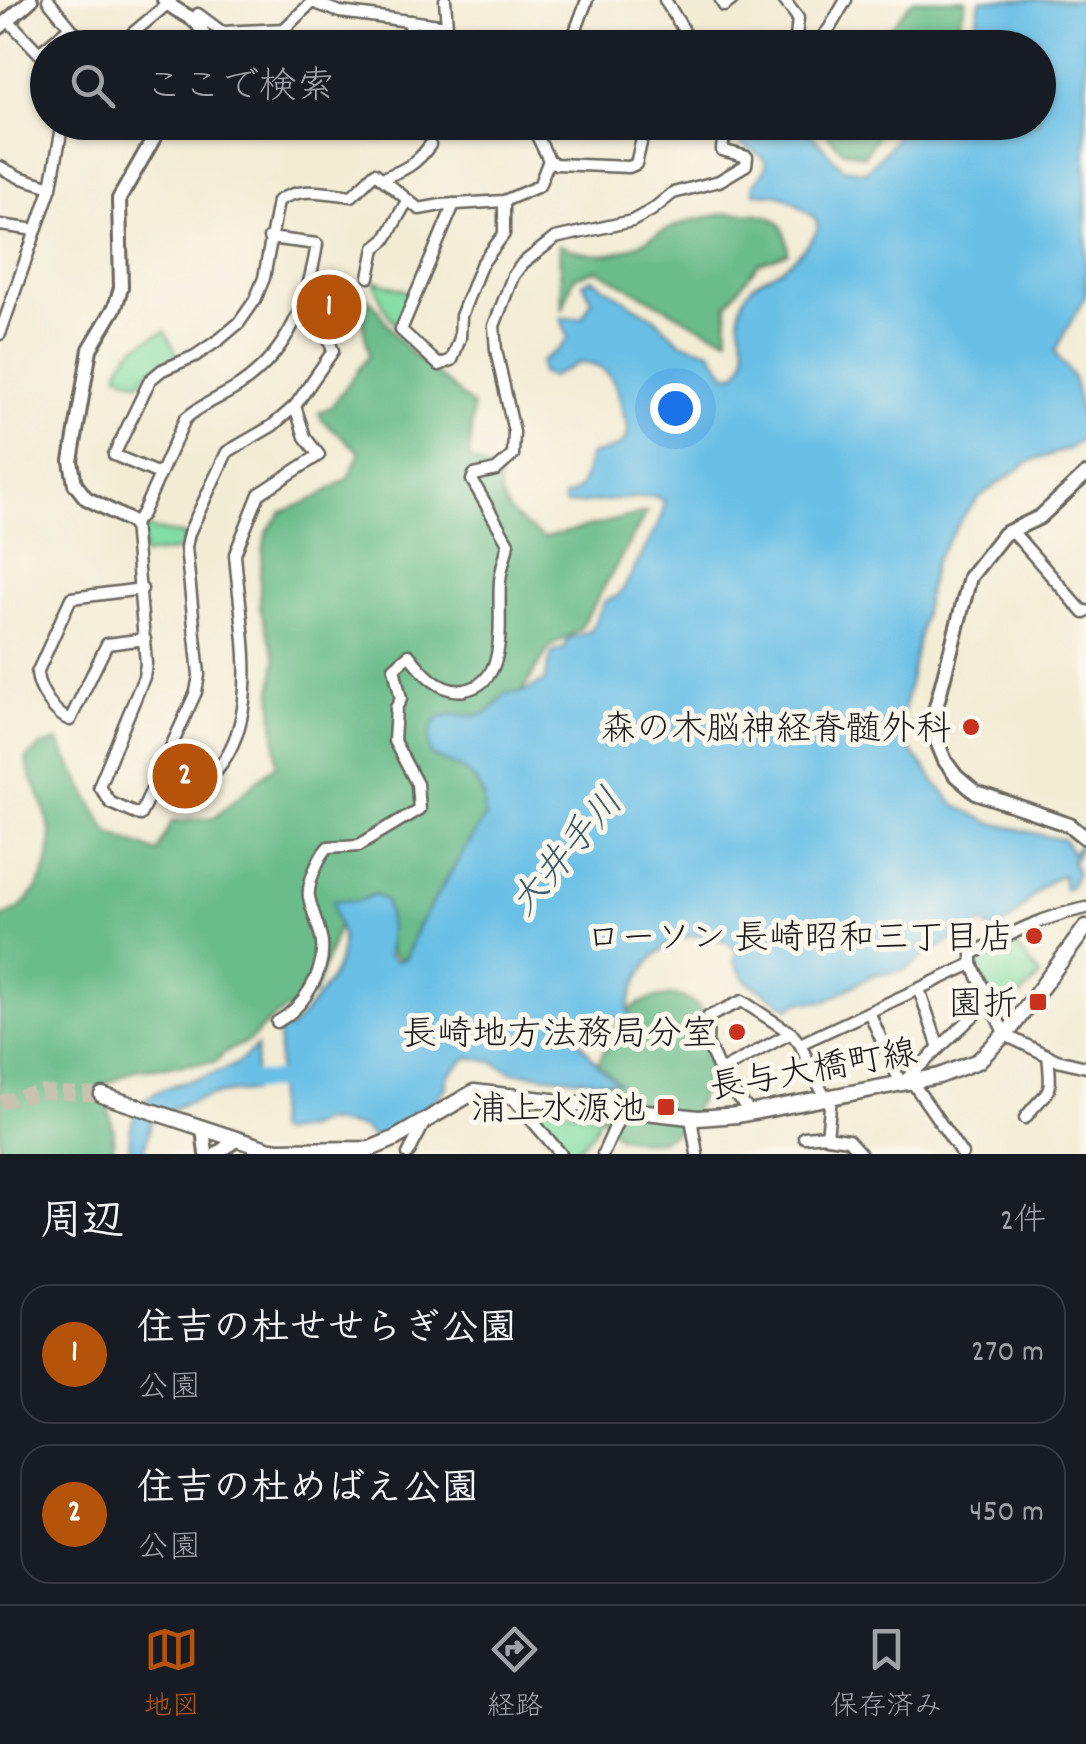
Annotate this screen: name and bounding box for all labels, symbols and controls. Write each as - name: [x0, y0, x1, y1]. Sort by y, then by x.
- search box: [30, 30, 1056, 140]
- icon: search: [65, 58, 120, 113]
- text: ここで検索: [145, 62, 335, 117]
- pin: 1: [296, 270, 362, 344]
- your location: [650, 383, 701, 434]
- place label: 森の木脳神経脊髄外科: [601, 707, 951, 757]
- marker: 森の木脳神経脊髄外科: [960, 716, 982, 738]
- pin: 2: [152, 738, 218, 814]
- water label: 大井手川: [499, 779, 639, 930]
- place label: ローソン 長崎昭和三丁目店: [586, 916, 1014, 966]
- marker: ローソン 長崎昭和三丁目店: [1023, 925, 1045, 947]
- place label: 園折: [948, 982, 1018, 1032]
- marker: 園折: [1027, 991, 1049, 1013]
- place label: 長崎地方法務局分室: [402, 1012, 717, 1062]
- marker: 長崎地方法務局分室: [726, 1021, 748, 1043]
- street label: 長与大橋町線: [706, 1030, 922, 1116]
- place label: 浦上水源池: [471, 1087, 646, 1137]
- marker: 浦上水源池: [655, 1096, 677, 1118]
- text: 周辺: [40, 1195, 124, 1255]
- text: 2件: [1000, 1200, 1046, 1246]
- text: 住吉の杜せせらぎ公園: [137, 1304, 517, 1359]
- text: 1: [71, 1331, 78, 1377]
- text: 270 m: [971, 1331, 1044, 1377]
- text: 公園: [137, 1367, 201, 1413]
- text: 住吉の杜めばえ公園: [137, 1464, 479, 1519]
- text: 2: [68, 1491, 81, 1537]
- text: 450 m: [969, 1491, 1044, 1537]
- text: 公園: [137, 1527, 201, 1573]
- tab: 地図: [144, 1622, 200, 1729]
- tab: 経路: [487, 1622, 543, 1729]
- tab: 保存済み: [830, 1622, 942, 1729]

